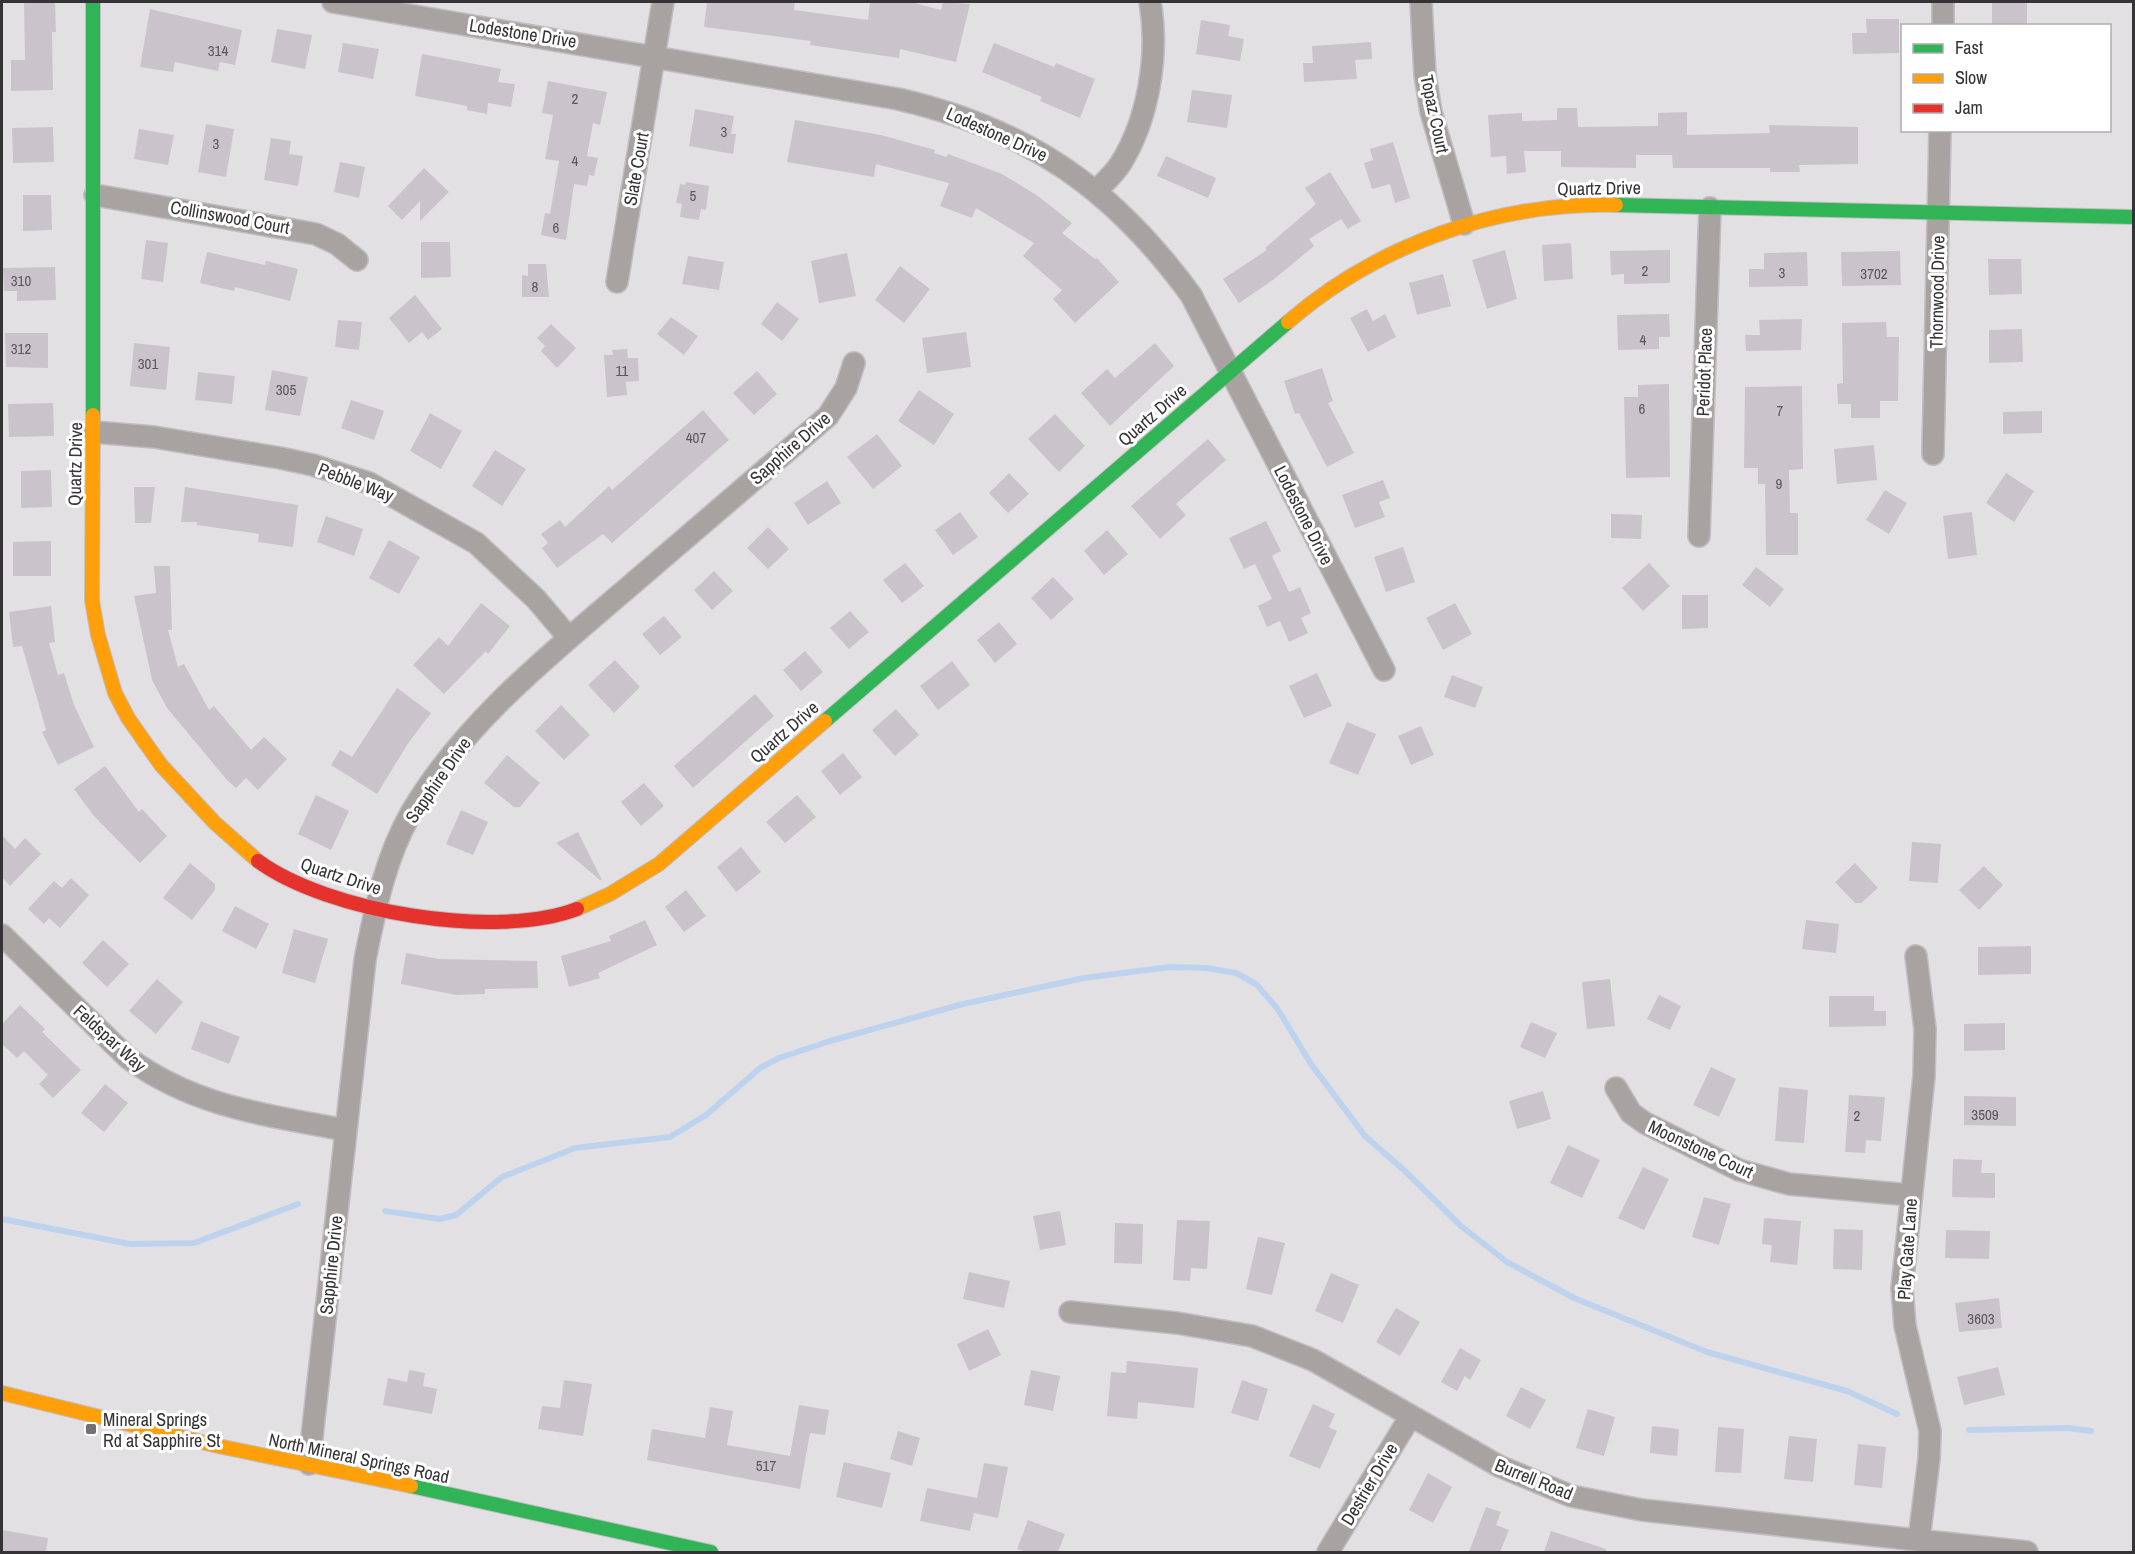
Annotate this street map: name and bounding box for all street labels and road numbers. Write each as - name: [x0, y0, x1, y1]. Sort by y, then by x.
- street label: Lodestone Drive: [468, 12, 578, 54]
- street label: Topaz Court: [1415, 72, 1455, 156]
- street label: Lodestone Drive: [942, 101, 1052, 167]
- street label: Slate Court: [617, 130, 655, 208]
- street label: Quartz Drive: [1557, 175, 1641, 201]
- street label: Collinswood Court: [168, 194, 292, 240]
- street label: Thornwood Drive: [1924, 235, 1950, 349]
- street label: Peridot Place: [1690, 327, 1718, 417]
- street label: Quartz Drive: [1112, 378, 1192, 452]
- street label: Sapphire Drive: [744, 406, 836, 490]
- street label: Quartz Drive: [62, 422, 88, 506]
- street label: Pebble Way: [315, 456, 398, 508]
- street label: Lodestone Drive: [1268, 461, 1340, 569]
- street label: Quartz Drive: [744, 695, 824, 769]
- street label: Sapphire Drive: [399, 732, 477, 828]
- street label: Quartz Drive: [297, 851, 385, 901]
- street label: Feldspar Way: [68, 999, 152, 1078]
- street label: Moonstone Court: [1644, 1114, 1758, 1184]
- street label: Play Gate Lane: [1891, 1197, 1923, 1301]
- street label: Sapphire Drive: [313, 1214, 349, 1316]
- street label: North Mineral Springs Road: [267, 1427, 451, 1489]
- street label: Destrier Drive: [1335, 1438, 1403, 1530]
- street label: Burrell Road: [1491, 1452, 1577, 1506]

